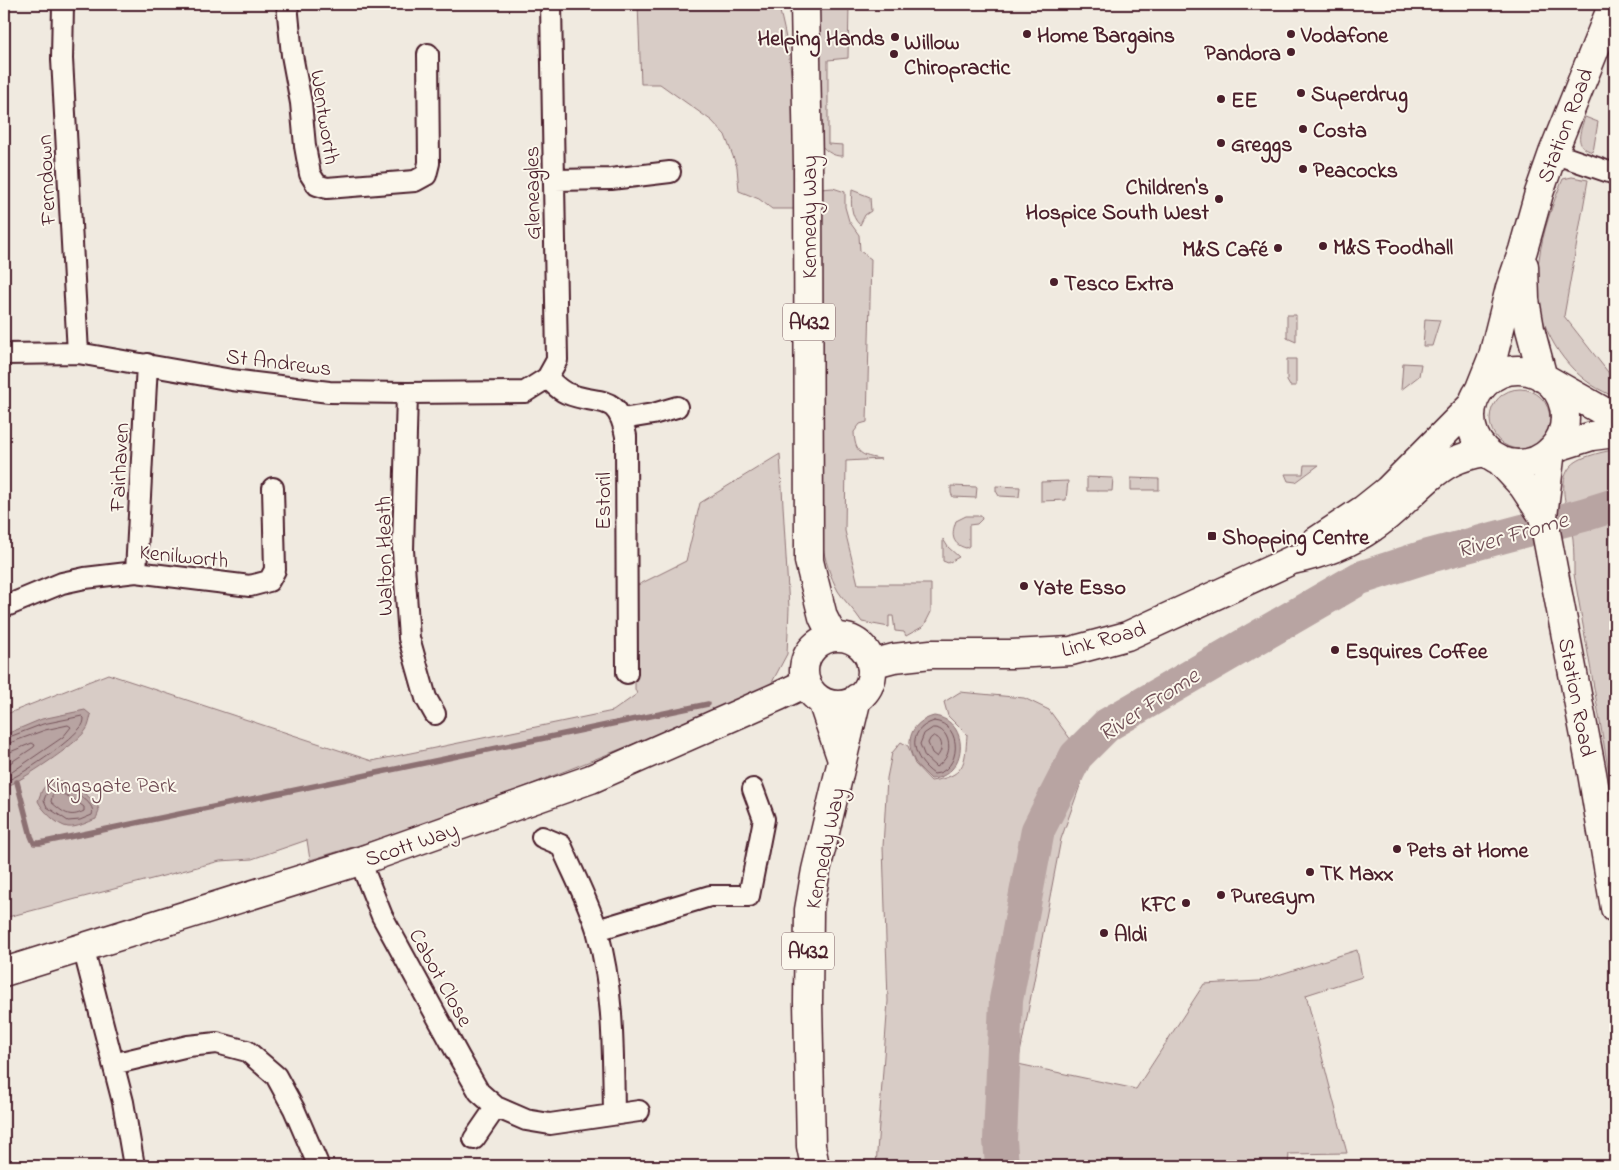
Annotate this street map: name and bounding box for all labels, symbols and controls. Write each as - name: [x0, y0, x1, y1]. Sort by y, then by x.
- place label: Home Bargains: [1037, 21, 1175, 54]
- place label: Vodafone: [1300, 21, 1389, 53]
- place label: Helping Hands: [757, 24, 885, 57]
- place label: Willow Chiropractic: [904, 28, 1012, 85]
- marker: Home Bargains: [1021, 28, 1033, 40]
- marker: Vodafone: [1285, 28, 1297, 40]
- marker: Helping Hands: [889, 31, 901, 43]
- place label: Pandora: [1204, 39, 1281, 71]
- marker: Pandora: [1285, 46, 1297, 58]
- marker: Willow Chiropractic: [888, 48, 900, 60]
- street label: Station Road: [1530, 64, 1603, 188]
- street label: Wentworth: [300, 68, 346, 167]
- place label: Superdrug: [1311, 80, 1408, 113]
- place label: EE: [1231, 86, 1258, 118]
- marker: Superdrug: [1295, 87, 1307, 99]
- marker: EE: [1215, 93, 1227, 105]
- place label: Costa: [1313, 116, 1367, 148]
- marker: Costa: [1297, 123, 1309, 135]
- place label: Greggs: [1231, 130, 1292, 163]
- street label: Ferndown: [30, 134, 66, 227]
- marker: Greggs: [1215, 137, 1227, 149]
- street label: Gleneagles: [517, 146, 552, 240]
- street label: Kennedy Way: [795, 155, 828, 279]
- place label: Peacocks: [1313, 156, 1398, 188]
- marker: Peacocks: [1297, 163, 1309, 175]
- place label: Children's Hospice South West: [1026, 173, 1210, 230]
- marker: Children's Hospice South West: [1213, 193, 1225, 205]
- place label: M&S Foodhall: [1333, 233, 1454, 265]
- place label: M&S Café: [1182, 235, 1269, 267]
- marker: M&S Foodhall: [1317, 240, 1329, 252]
- marker: M&S Café: [1272, 242, 1284, 254]
- place label: Tesco Extra: [1064, 269, 1174, 301]
- marker: Tesco Extra: [1048, 276, 1060, 288]
- road number: A432: [783, 304, 835, 341]
- street label: St Andrews: [224, 342, 333, 386]
- street label: Fairhaven: [103, 422, 139, 513]
- street label: Estoril: [589, 472, 621, 530]
- street label: Walton Heath: [369, 496, 403, 616]
- water label: River Frome: [1453, 503, 1574, 569]
- place label: Shopping Centre: [1222, 523, 1370, 556]
- marker: Shopping Centre: [1206, 530, 1218, 542]
- street label: Kenilworth: [138, 537, 230, 579]
- place label: Yate Esso: [1033, 573, 1126, 605]
- marker: Yate Esso: [1018, 580, 1030, 592]
- street label: Link Road: [1058, 614, 1149, 667]
- street label: Station Road: [1548, 635, 1602, 760]
- place label: Esquires Coffee: [1345, 637, 1489, 669]
- marker: Esquires Coffee: [1329, 644, 1341, 656]
- water label: River Frome: [1092, 660, 1208, 752]
- park label: Kingsgate Park: [46, 771, 177, 804]
- street label: Kennedy Way: [798, 785, 856, 912]
- street label: Scott Way: [361, 815, 463, 878]
- place label: Pets at Home: [1407, 836, 1529, 868]
- marker: Pets at Home: [1391, 843, 1403, 855]
- place label: TK Maxx: [1320, 859, 1394, 891]
- marker: TK Maxx: [1304, 866, 1316, 878]
- place label: PureGym: [1231, 882, 1315, 915]
- marker: PureGym: [1215, 889, 1227, 901]
- place label: KFC: [1141, 890, 1176, 922]
- marker: KFC: [1180, 897, 1192, 909]
- place label: Aldi: [1114, 920, 1148, 952]
- street label: Cabot Close: [399, 923, 480, 1034]
- marker: Aldi: [1098, 927, 1110, 939]
- road number: A432: [782, 932, 834, 969]

